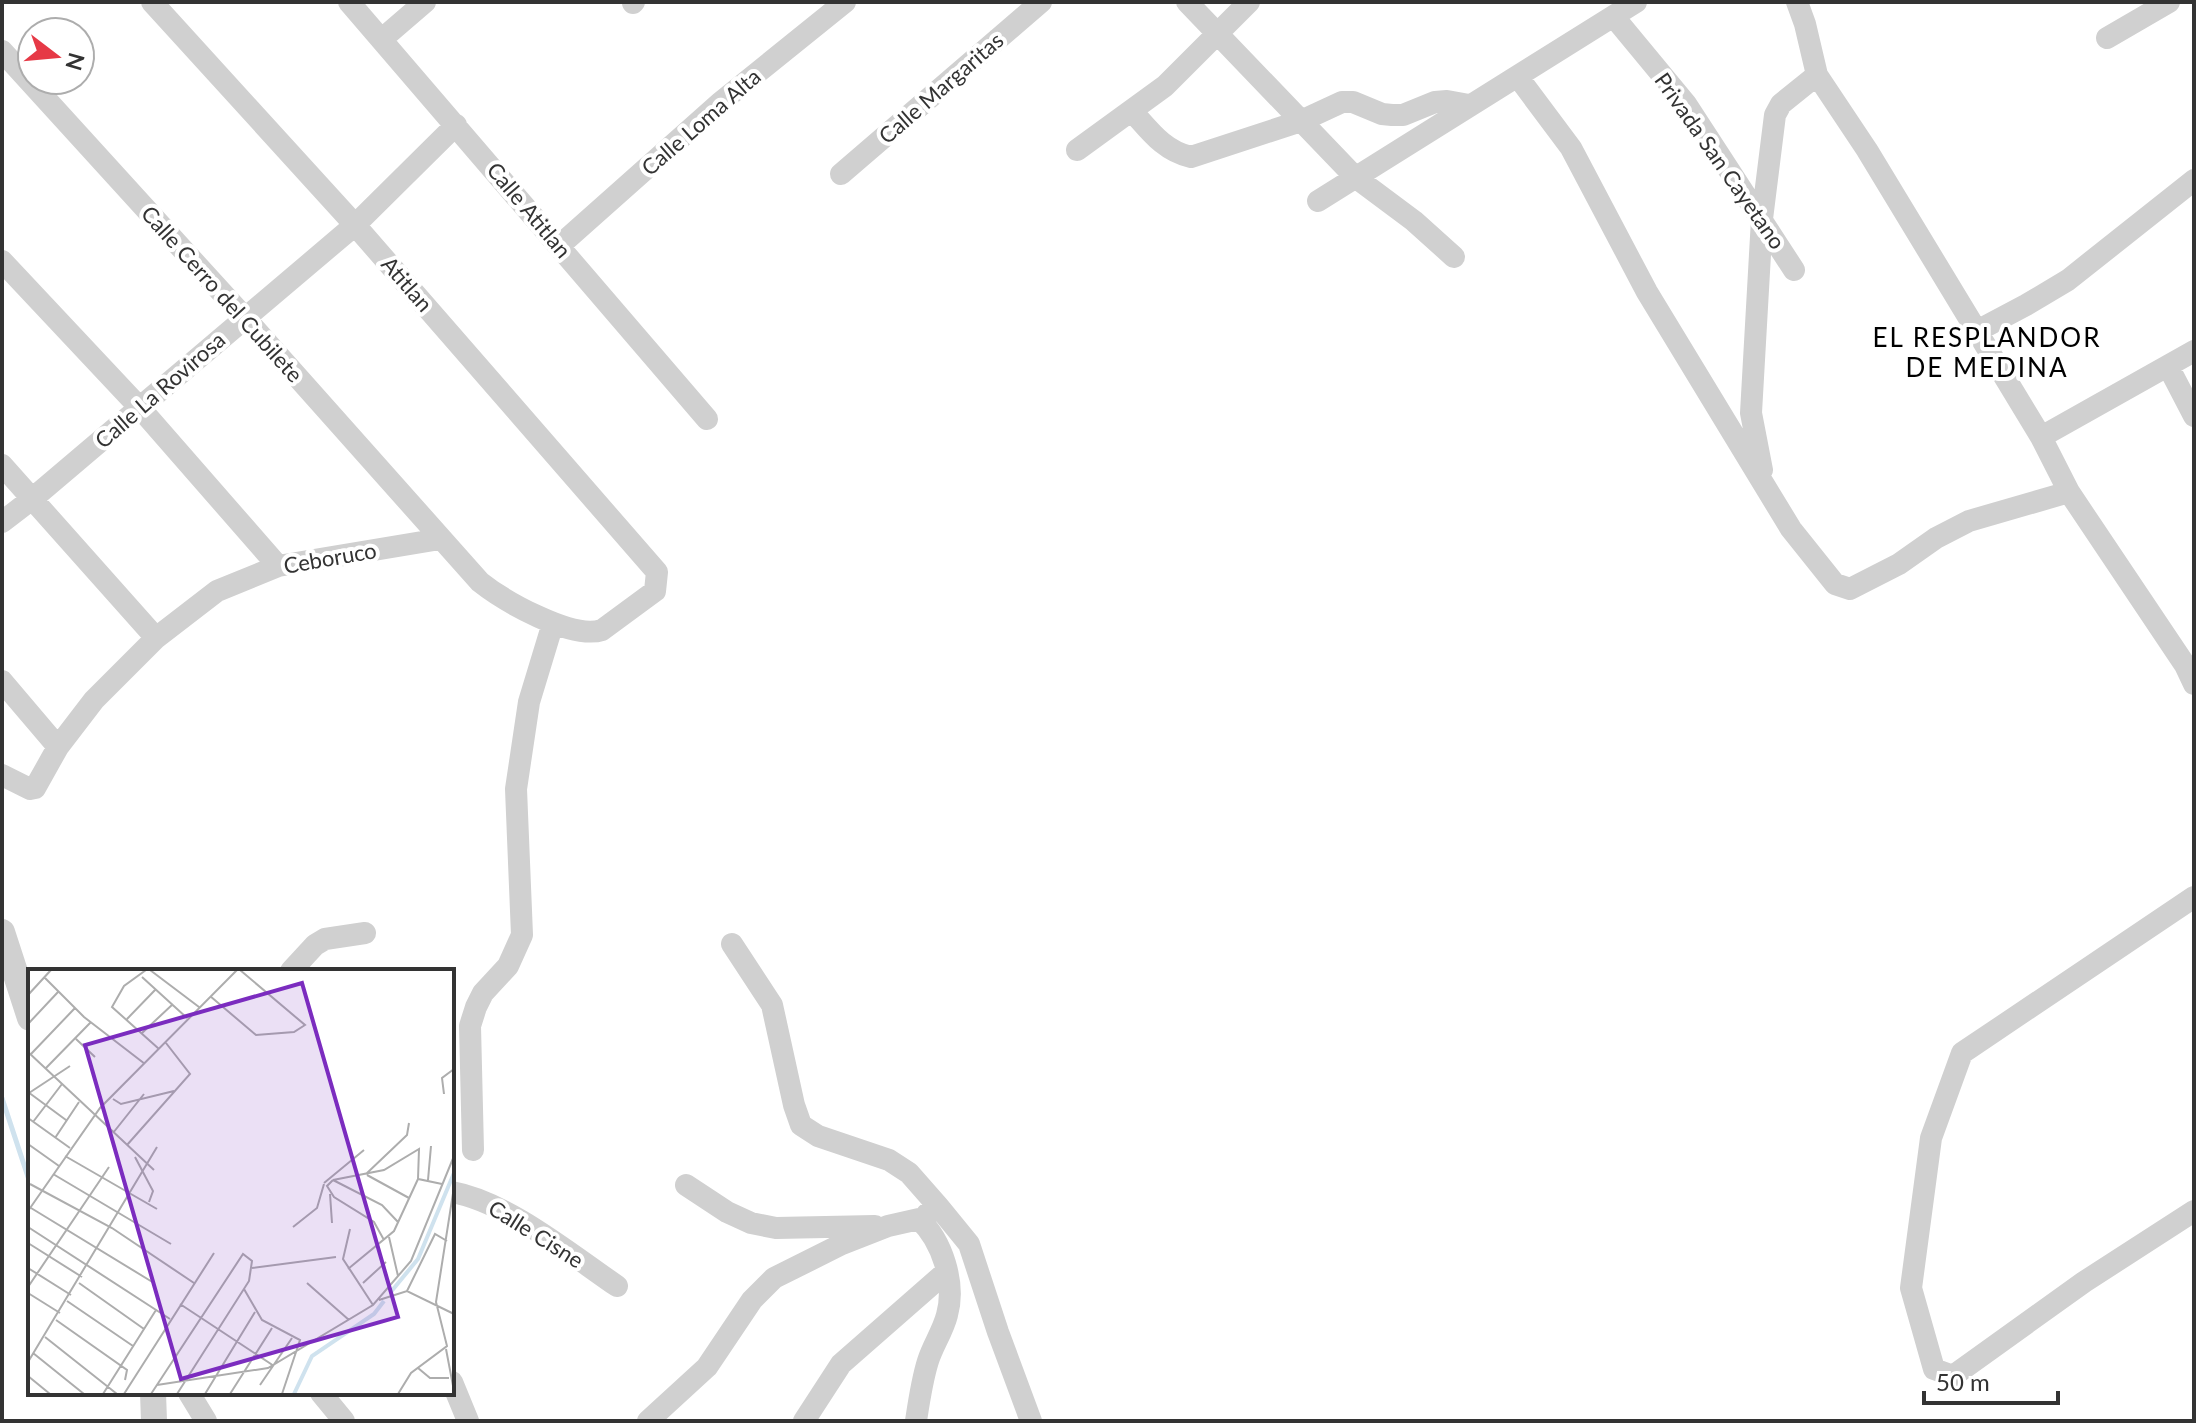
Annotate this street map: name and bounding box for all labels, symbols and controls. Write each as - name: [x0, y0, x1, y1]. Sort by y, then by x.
- north arrow: [16, 16, 96, 96]
- street label: Calle Margaritas: [873, 26, 1008, 149]
- text: N: [60, 50, 91, 74]
- street label: Calle Loma Alta: [636, 63, 766, 181]
- street label: Privada San Cayetano: [1649, 67, 1792, 254]
- street label: Calle Atitlan: [482, 156, 577, 263]
- street label: Calle Cerro del Cubilete: [136, 200, 309, 388]
- street label: Atitlan: [376, 251, 439, 317]
- district label: EL RESPLANDOR DE MEDINA: [1873, 321, 2101, 383]
- street label: Calle La Rovirosa: [89, 326, 230, 453]
- street label: Ceboruco: [281, 536, 379, 579]
- inset map: [28, 969, 454, 1395]
- street label: Calle Cisne: [484, 1194, 589, 1273]
- scale bar: [1924, 1355, 2058, 1405]
- text: 50 m: [1936, 1367, 1990, 1396]

